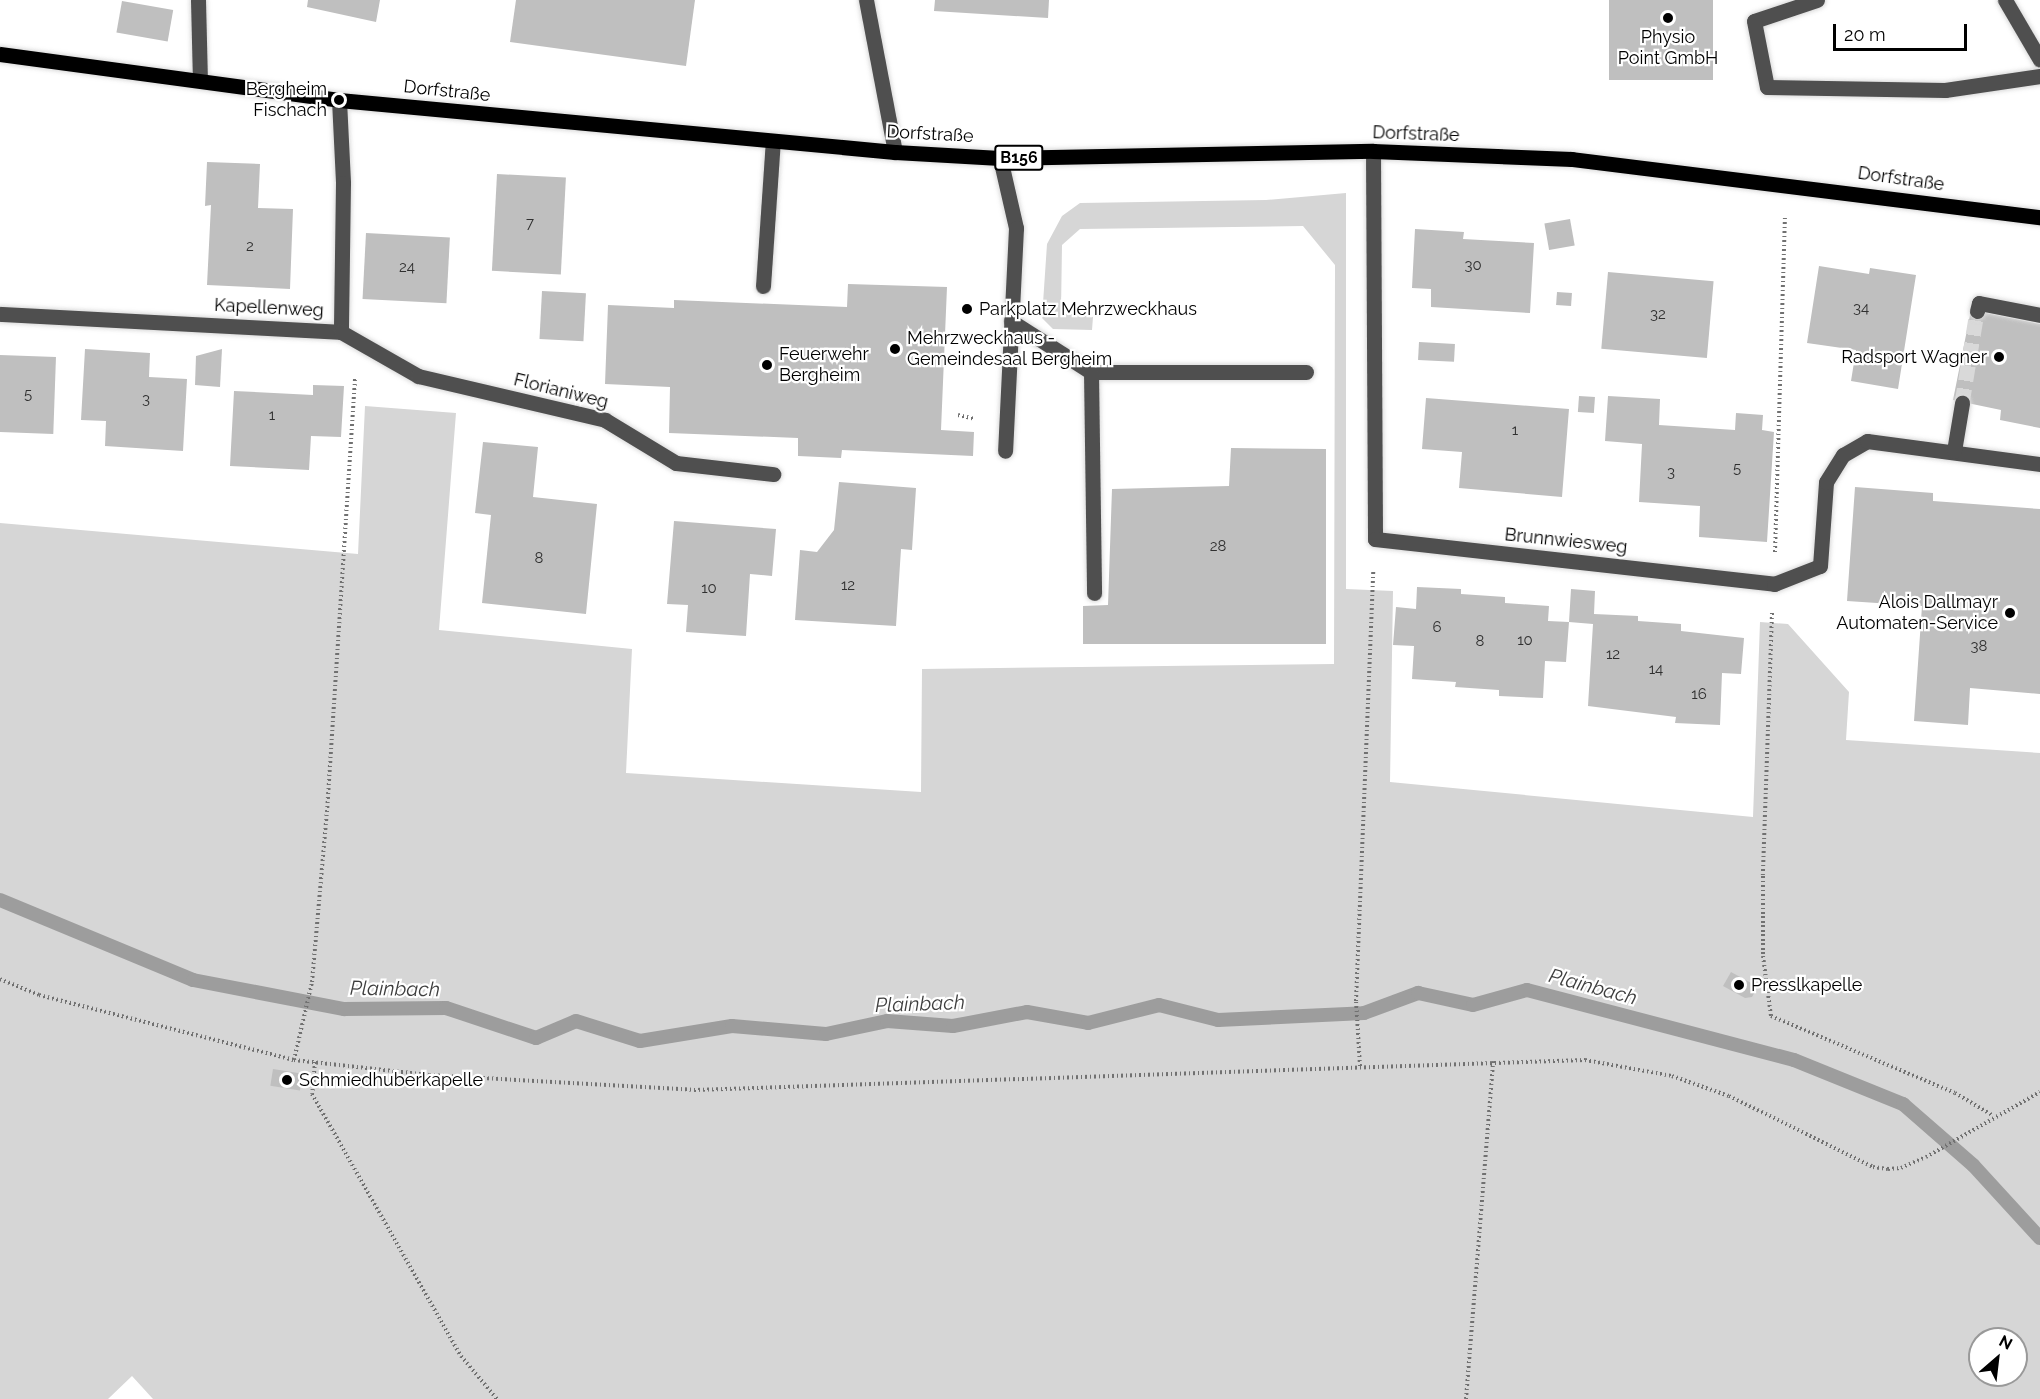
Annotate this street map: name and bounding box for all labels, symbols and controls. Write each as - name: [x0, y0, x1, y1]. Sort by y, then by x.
- marker: Physio Point GmbH: [1661, 11, 1675, 25]
- scale bar: [1836, 12, 1970, 50]
- text: 20 m: [1844, 24, 1886, 45]
- place label: Physio Point GmbH: [1618, 27, 1718, 70]
- street label: Dorfstraße: [403, 76, 491, 106]
- place label: Bergheim Fischach: [246, 79, 327, 122]
- marker: Bergheim Fischach: [332, 93, 346, 107]
- street label: Dorfstraße: [886, 121, 974, 147]
- street label: Dorfstraße: [1372, 122, 1460, 146]
- road number: B156: [994, 145, 1044, 171]
- street label: Dorfstraße: [1856, 162, 1946, 196]
- house number: 7: [526, 215, 534, 233]
- house number: 2: [246, 238, 254, 256]
- house number: 30: [1464, 257, 1482, 275]
- house number: 24: [399, 259, 415, 277]
- street label: Kapellenweg: [214, 294, 324, 322]
- place label: Parkplatz Mehrzweckhaus: [979, 298, 1197, 320]
- house number: 34: [1853, 300, 1869, 318]
- marker: Parkplatz Mehrzweckhaus: [960, 302, 974, 316]
- house number: 32: [1650, 306, 1666, 324]
- place label: Mehrzweckhaus - Gemeindesaal Bergheim: [907, 328, 1113, 370]
- marker: Mehrzweckhaus - Gemeindesaal Bergheim: [888, 342, 902, 356]
- place label: Feuerwehr Bergheim: [779, 344, 869, 386]
- place label: Radsport Wagner: [1841, 346, 1987, 368]
- marker: Radsport Wagner: [1992, 350, 2006, 364]
- marker: Feuerwehr Bergheim: [760, 358, 774, 372]
- street label: Florianiweg: [511, 369, 611, 413]
- house number: 5: [24, 386, 32, 404]
- house number: 3: [142, 391, 150, 409]
- house number: 1: [269, 407, 275, 425]
- house number: 1: [1512, 422, 1518, 440]
- house number: 5: [1733, 460, 1741, 478]
- house number: 3: [1667, 464, 1675, 482]
- street label: Brunnwiesweg: [1503, 524, 1629, 558]
- house number: 28: [1210, 538, 1226, 556]
- house number: 8: [535, 550, 543, 568]
- house number: 12: [841, 577, 855, 595]
- house number: 10: [701, 580, 717, 598]
- place label: Alois Dallmayr Automaten-Service: [1836, 592, 1998, 634]
- marker: Alois Dallmayr Automaten-Service: [2003, 606, 2017, 620]
- house number: 6: [1432, 619, 1442, 637]
- house number: 10: [1517, 632, 1533, 650]
- house number: 8: [1476, 633, 1484, 651]
- house number: 38: [1971, 638, 1987, 656]
- house number: 12: [1606, 646, 1620, 664]
- house number: 14: [1649, 661, 1663, 679]
- house number: 16: [1691, 686, 1707, 704]
- water label: Plainbach: [1546, 964, 1640, 1010]
- place label: Presslkapelle: [1751, 974, 1862, 996]
- water label: Plainbach: [350, 976, 440, 1002]
- marker: Presslkapelle: [1732, 978, 1746, 992]
- water label: Plainbach: [875, 990, 965, 1018]
- place label: Schmiedhuberkapelle: [299, 1069, 483, 1091]
- marker: Schmiedhuberkapelle: [280, 1073, 294, 1087]
- north arrow: [1968, 1327, 2028, 1387]
- text: N: [1996, 1331, 2016, 1354]

